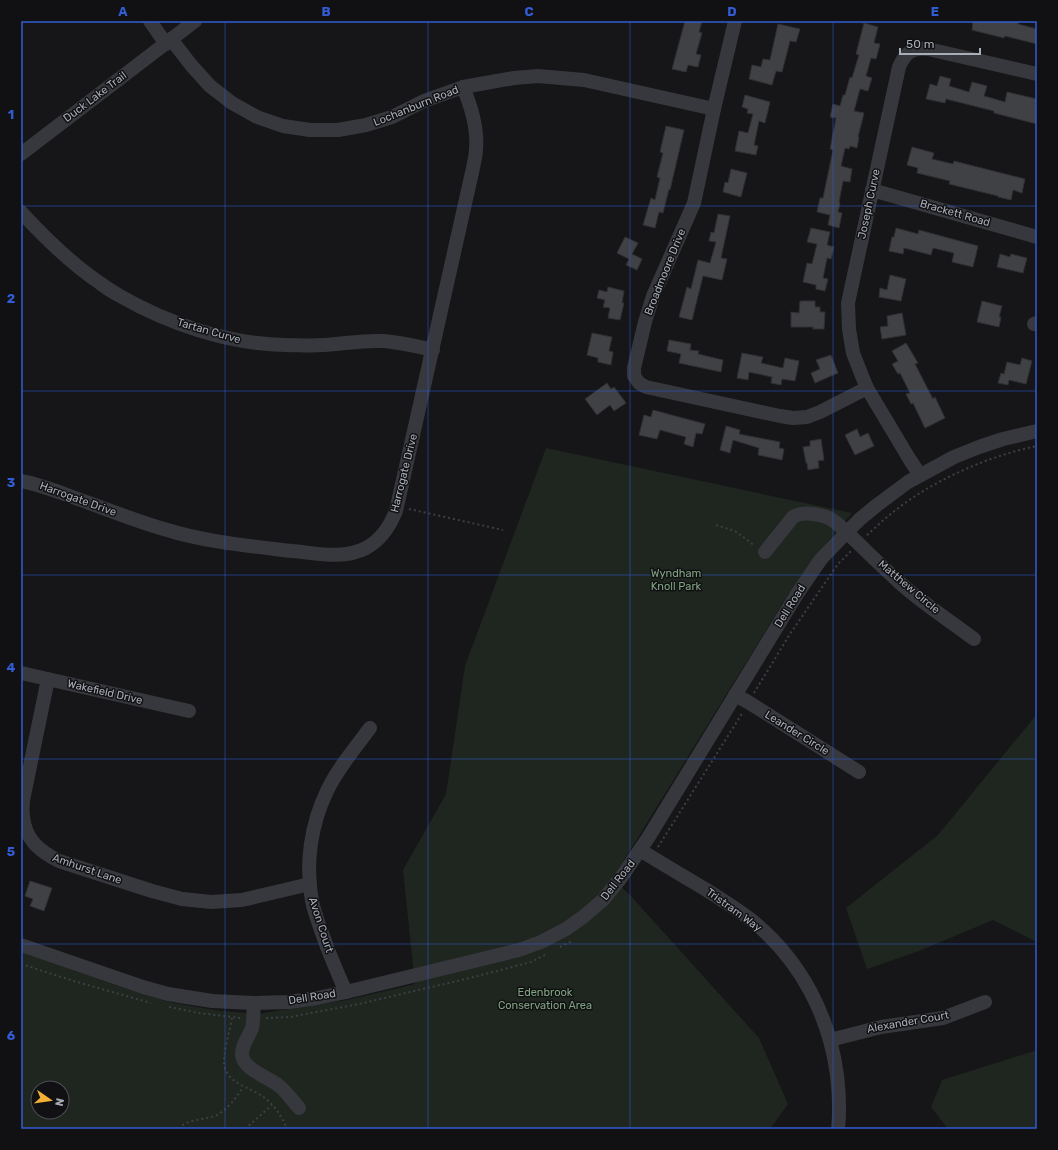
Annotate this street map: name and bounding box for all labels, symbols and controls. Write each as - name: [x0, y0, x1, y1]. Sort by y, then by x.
- text: A: [118, 4, 128, 19]
- text: B: [321, 4, 331, 19]
- text: C: [524, 4, 534, 19]
- text: D: [727, 4, 737, 19]
- text: E: [931, 4, 939, 19]
- scale bar: [900, 30, 980, 56]
- text: 50 m: [906, 37, 934, 51]
- street label: Duck Lake Trail: [61, 69, 129, 125]
- street label: Lochanburn Road: [372, 83, 460, 129]
- text: 1: [8, 107, 14, 122]
- street label: Joseph Curve: [855, 168, 883, 240]
- street label: Brackett Road: [918, 197, 992, 229]
- street label: Broadmoore Drive: [642, 227, 688, 317]
- text: 2: [7, 291, 15, 306]
- street label: Tartan Curve: [176, 316, 242, 346]
- street label: Harrogate Drive: [388, 432, 420, 514]
- text: 3: [7, 475, 16, 490]
- street label: Harrogate Drive: [38, 479, 118, 519]
- street label: Matthew Circle: [876, 557, 942, 617]
- park label: Wyndham Knoll Park: [651, 567, 702, 593]
- street label: Dell Road: [772, 582, 808, 630]
- text: 4: [7, 660, 16, 675]
- street label: Wakefield Drive: [66, 677, 144, 707]
- street label: Leander Circle: [762, 708, 832, 758]
- text: 5: [7, 844, 15, 859]
- street label: Amhurst Lane: [51, 851, 123, 887]
- street label: Dell Road: [598, 857, 638, 903]
- street label: Tristram Way: [704, 886, 764, 934]
- street label: Avon Court: [306, 896, 336, 955]
- park label: Edenbrook Conservation Area: [498, 986, 592, 1012]
- street label: Dell Road: [287, 987, 337, 1007]
- street label: Alexander Court: [866, 1008, 951, 1036]
- text: 6: [7, 1028, 16, 1043]
- north arrow: [30, 1080, 70, 1120]
- text: N: [52, 1097, 66, 1108]

